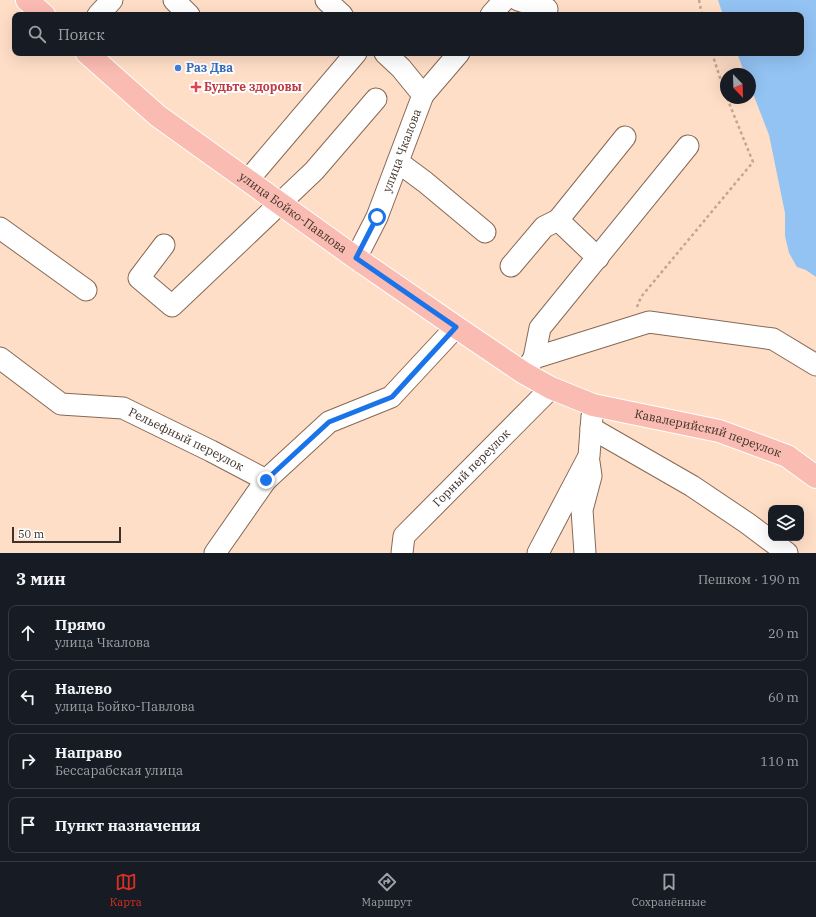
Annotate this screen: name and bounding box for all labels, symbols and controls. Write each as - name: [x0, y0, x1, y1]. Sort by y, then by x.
- search box: [12, 12, 804, 56]
- icon: search: [26, 23, 48, 45]
- text: Поиск: [58, 25, 105, 44]
- place label: Раз Два: [186, 60, 233, 75]
- marker: Раз Два: [173, 63, 183, 73]
- north arrow: [720, 68, 756, 104]
- place label: Будьте здоровы: [204, 79, 302, 94]
- marker: Будьте здоровы: [191, 82, 201, 92]
- street label: улица Чкалова: [379, 106, 424, 194]
- street label: улица Бойко-Павлова: [236, 169, 350, 256]
- route start: [368, 208, 386, 226]
- street label: Рельефный переулок: [126, 404, 247, 474]
- street label: Кавалерийский переулок: [633, 406, 784, 460]
- street label: Горный переулок: [429, 426, 513, 510]
- route end: [257, 471, 275, 489]
- map controls: [768, 505, 804, 541]
- button: layers: [768, 505, 804, 541]
- scale bar: [12, 525, 121, 544]
- text: 50 m: [18, 527, 44, 541]
- text: 3 мин: [16, 568, 66, 590]
- text: Пешком · 190 m: [698, 571, 800, 588]
- text: Прямо: [55, 615, 106, 634]
- icon: ahead: [17, 622, 39, 644]
- text: 20 m: [768, 625, 799, 642]
- text: улица Чкалова: [55, 634, 150, 651]
- text: Налево: [55, 679, 112, 698]
- icon: left: [17, 686, 39, 708]
- text: 60 m: [768, 689, 799, 706]
- text: улица Бойко-Павлова: [55, 698, 195, 715]
- text: Направо: [55, 743, 122, 762]
- icon: right: [17, 750, 39, 772]
- text: 110 m: [760, 753, 799, 770]
- text: Бессарабская улица: [55, 762, 183, 779]
- icon: arrive: [17, 814, 39, 836]
- text: Пункт назначения: [55, 816, 201, 835]
- tab: Карта: [110, 871, 142, 909]
- tab: Маршрут: [362, 871, 412, 909]
- tab: Сохранённые: [632, 871, 706, 909]

